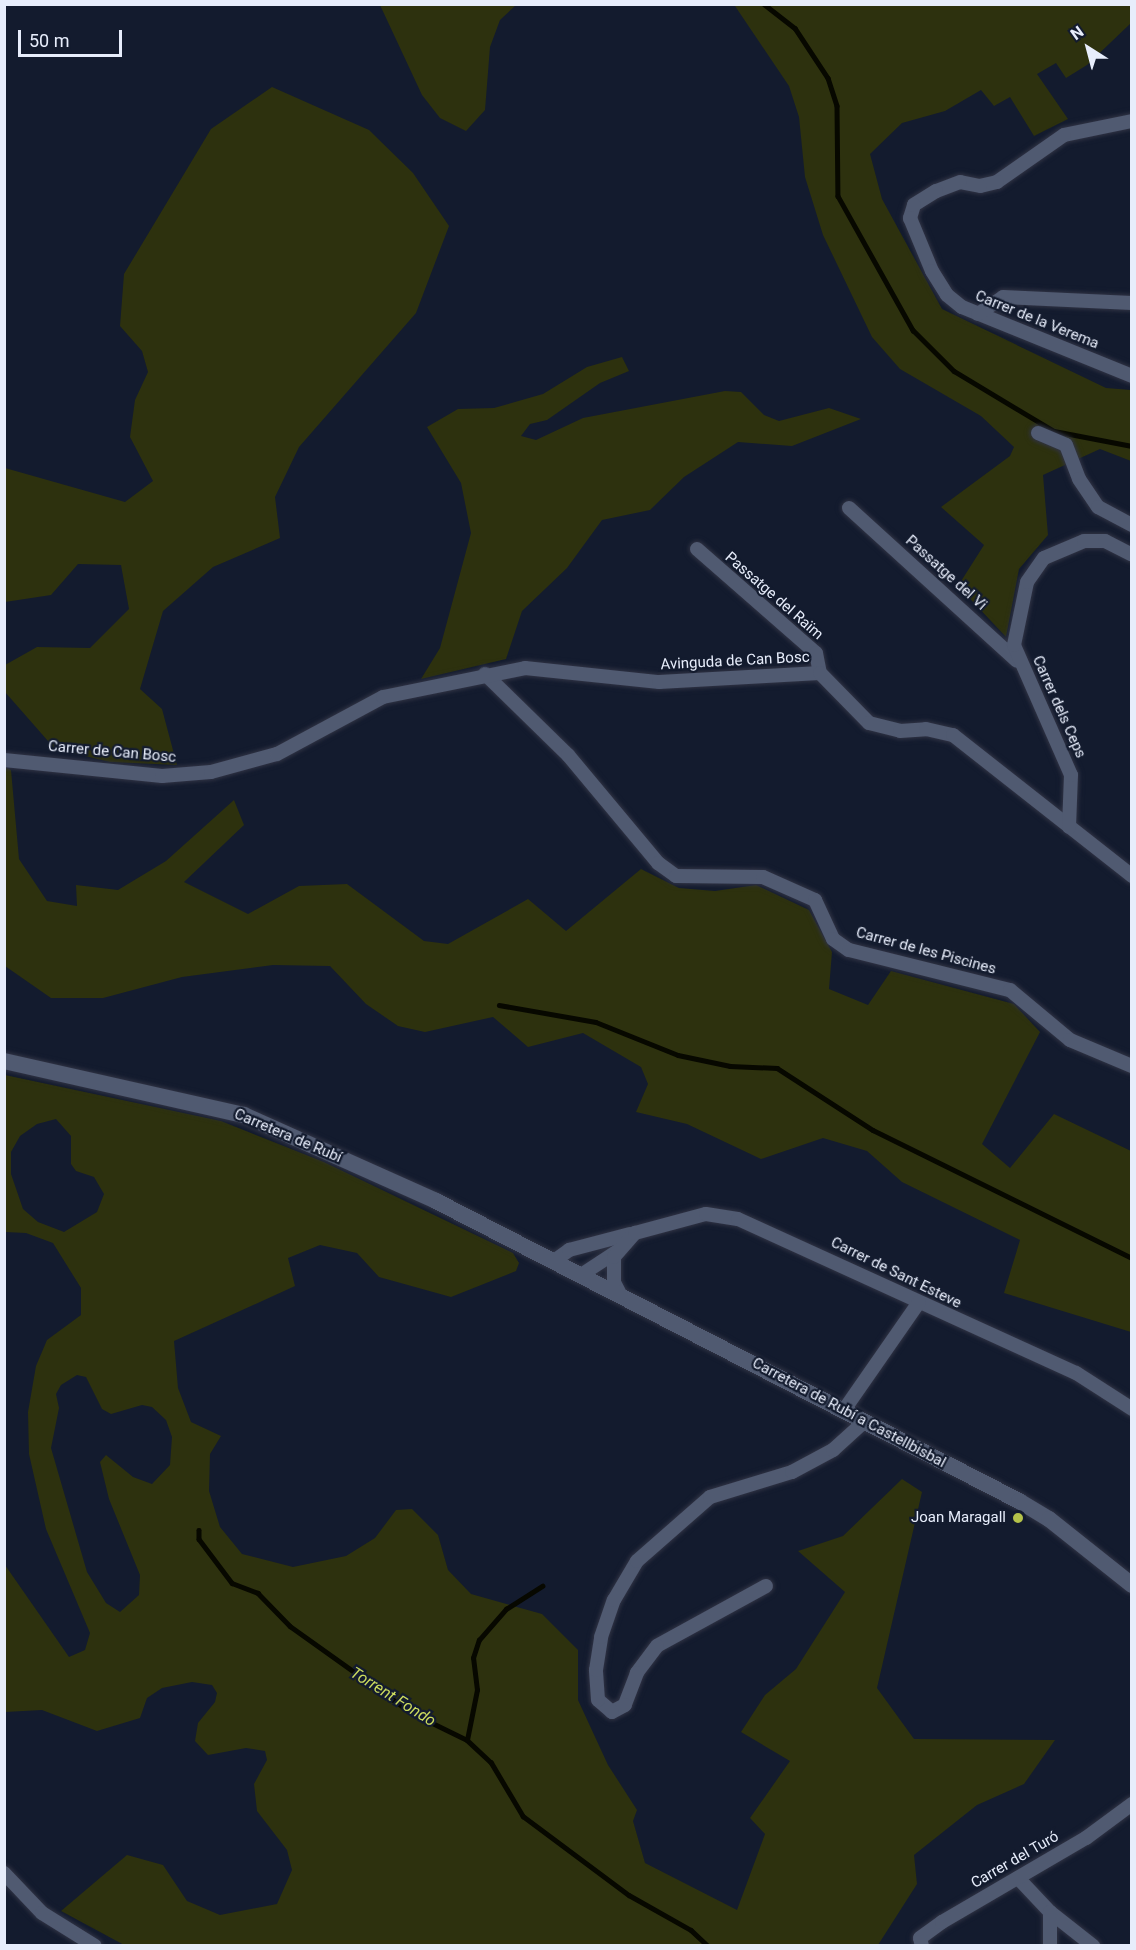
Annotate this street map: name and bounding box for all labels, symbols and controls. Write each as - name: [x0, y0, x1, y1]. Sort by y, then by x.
- scale bar: [21, 18, 124, 56]
- north arrow: [1058, 18, 1118, 78]
- text: N: [1067, 22, 1087, 44]
- text: 50 m: [29, 30, 69, 51]
- street label: Carrer de la Verema: [973, 287, 1101, 353]
- street label: Passatge del Vi: [902, 532, 990, 614]
- street label: Passatge del Raïm: [721, 548, 827, 644]
- street label: Avinguda de Can Bosc: [660, 648, 810, 674]
- street label: Carrer dels Ceps: [1028, 653, 1090, 761]
- street label: Carrer de Can Bosc: [47, 737, 177, 767]
- street label: Carrer de les Piscines: [854, 924, 998, 978]
- street label: Carretera de Rubí: [231, 1105, 345, 1167]
- street label: Carrer de Sant Esteve: [828, 1234, 964, 1312]
- street label: Carretera de Rubí a Castellbisbal: [749, 1354, 949, 1472]
- place label: Joan Maragall: [911, 1509, 1006, 1527]
- marker: Joan Maragall: [1011, 1511, 1025, 1525]
- water label: Torrent Fondo: [347, 1663, 439, 1731]
- street label: Carrer del Turó: [968, 1828, 1062, 1892]

